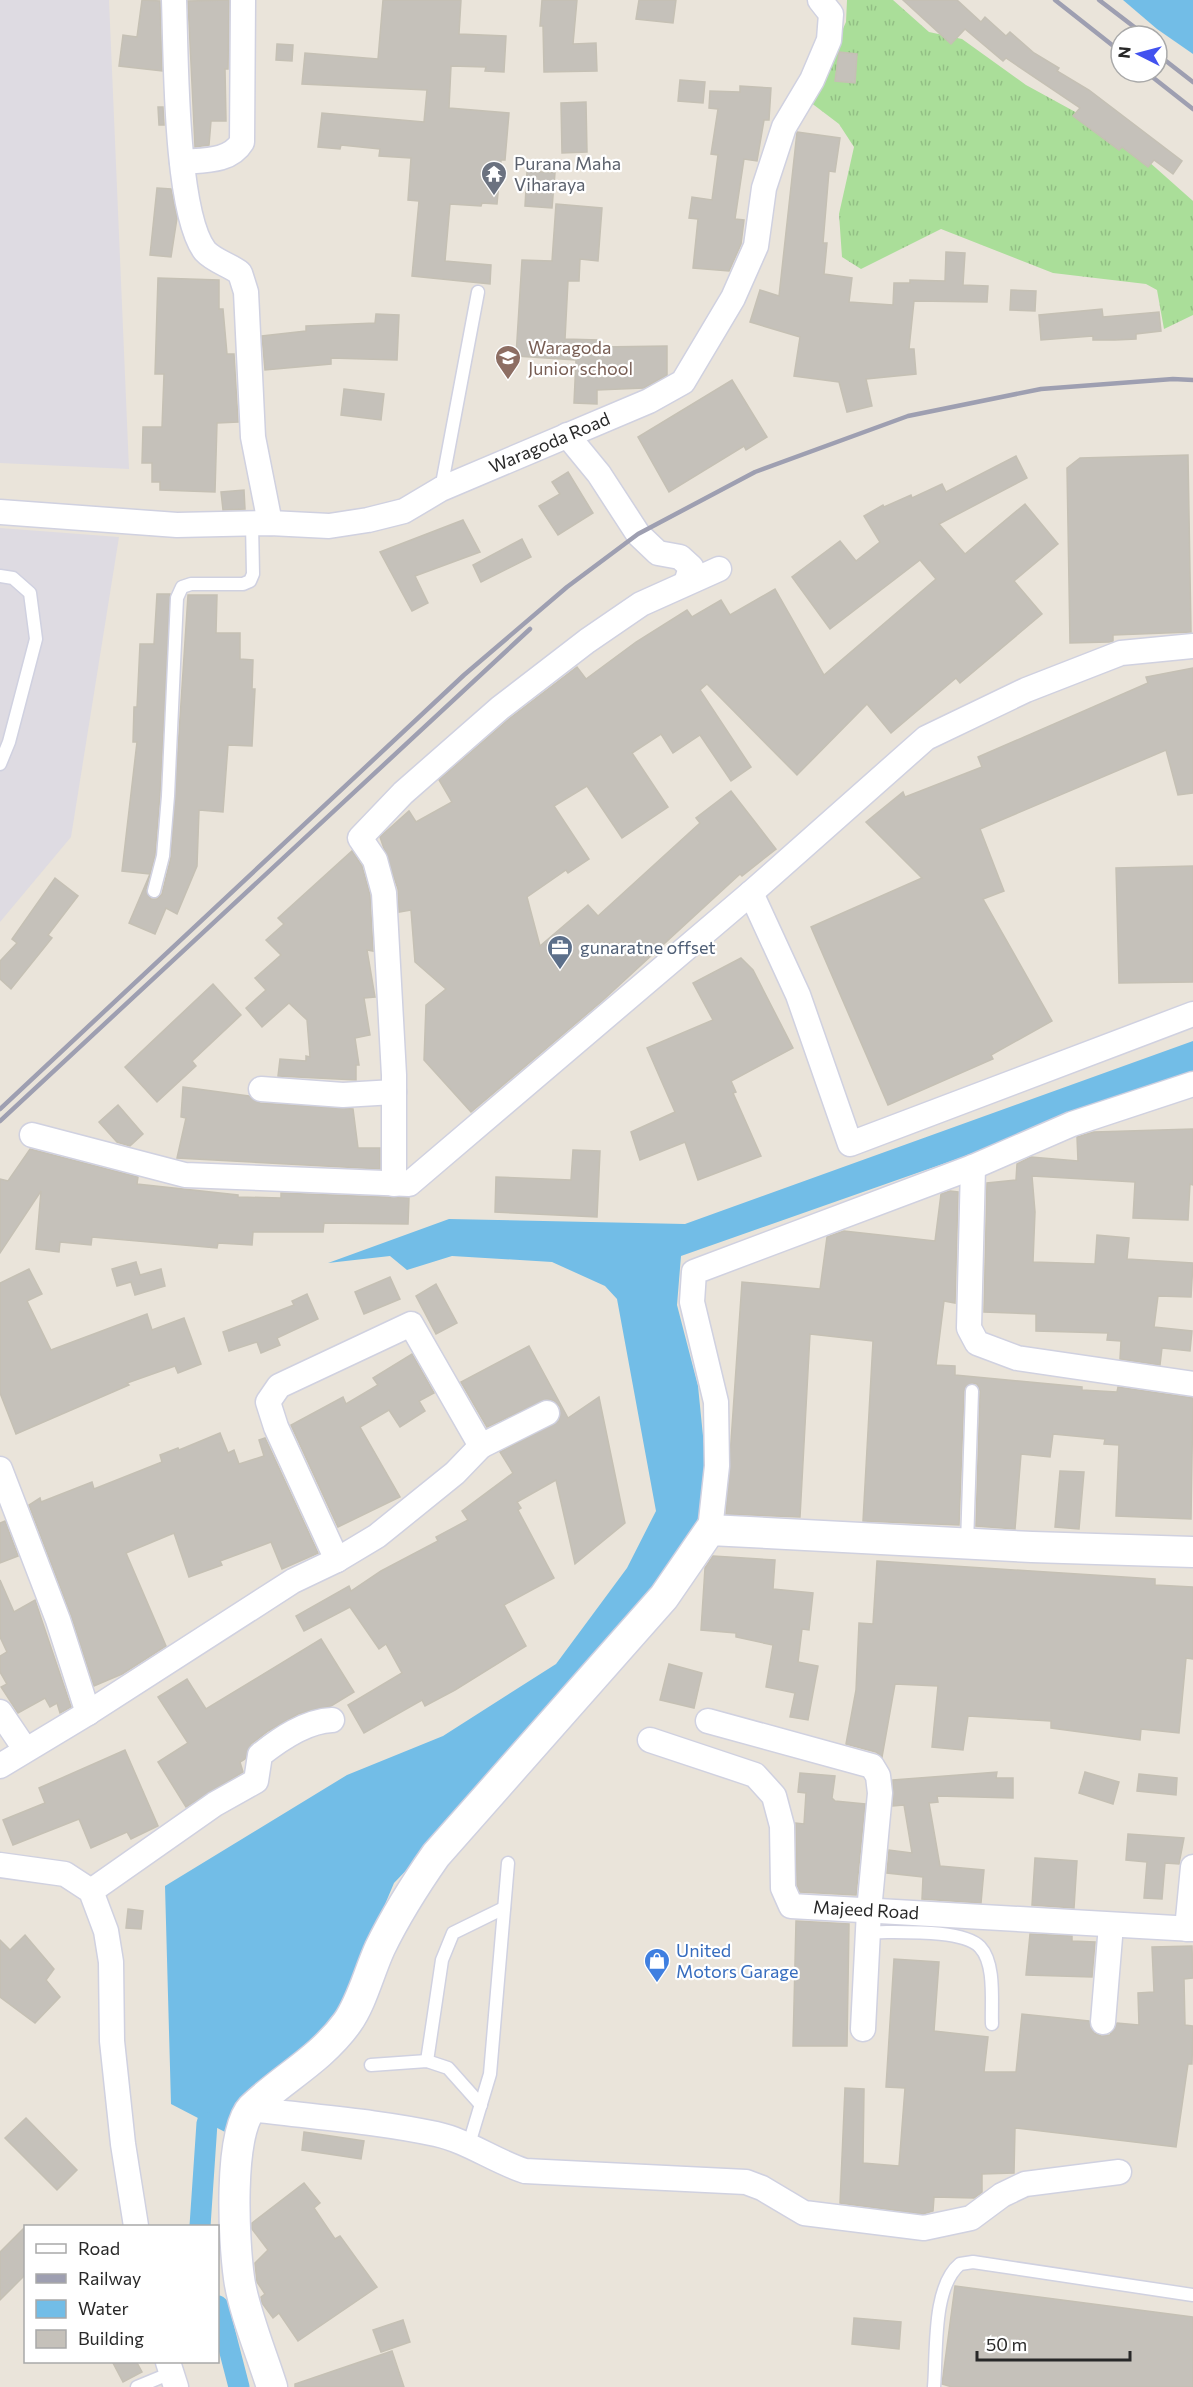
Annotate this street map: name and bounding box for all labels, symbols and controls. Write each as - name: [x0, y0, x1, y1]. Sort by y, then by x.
- north arrow: [1109, 24, 1169, 84]
- text: N: [1114, 45, 1134, 59]
- place label: Purana Maha Viharaya: [514, 152, 621, 195]
- temple icon: Purana Maha Viharaya: [479, 159, 509, 197]
- place label: Waragoda Junior school: [528, 336, 633, 379]
- school or university icon: Waragoda Junior school: [493, 343, 523, 381]
- street label: Waragoda Road: [485, 407, 613, 477]
- office icon: gunaratne offset: [545, 933, 575, 971]
- place label: gunaratne offset: [580, 936, 716, 958]
- street label: Majeed Road: [813, 1895, 920, 1923]
- place label: United Motors Garage: [676, 1939, 798, 1982]
- shop icon: United Motors Garage: [642, 1946, 672, 1984]
- legend: [24, 2225, 219, 2363]
- text: Road: [78, 2237, 120, 2259]
- text: Railway: [78, 2267, 141, 2289]
- text: Water: [78, 2297, 129, 2319]
- scale bar: [977, 2324, 1130, 2362]
- text: Building: [78, 2327, 144, 2349]
- text: 50 m: [986, 2333, 1027, 2355]

